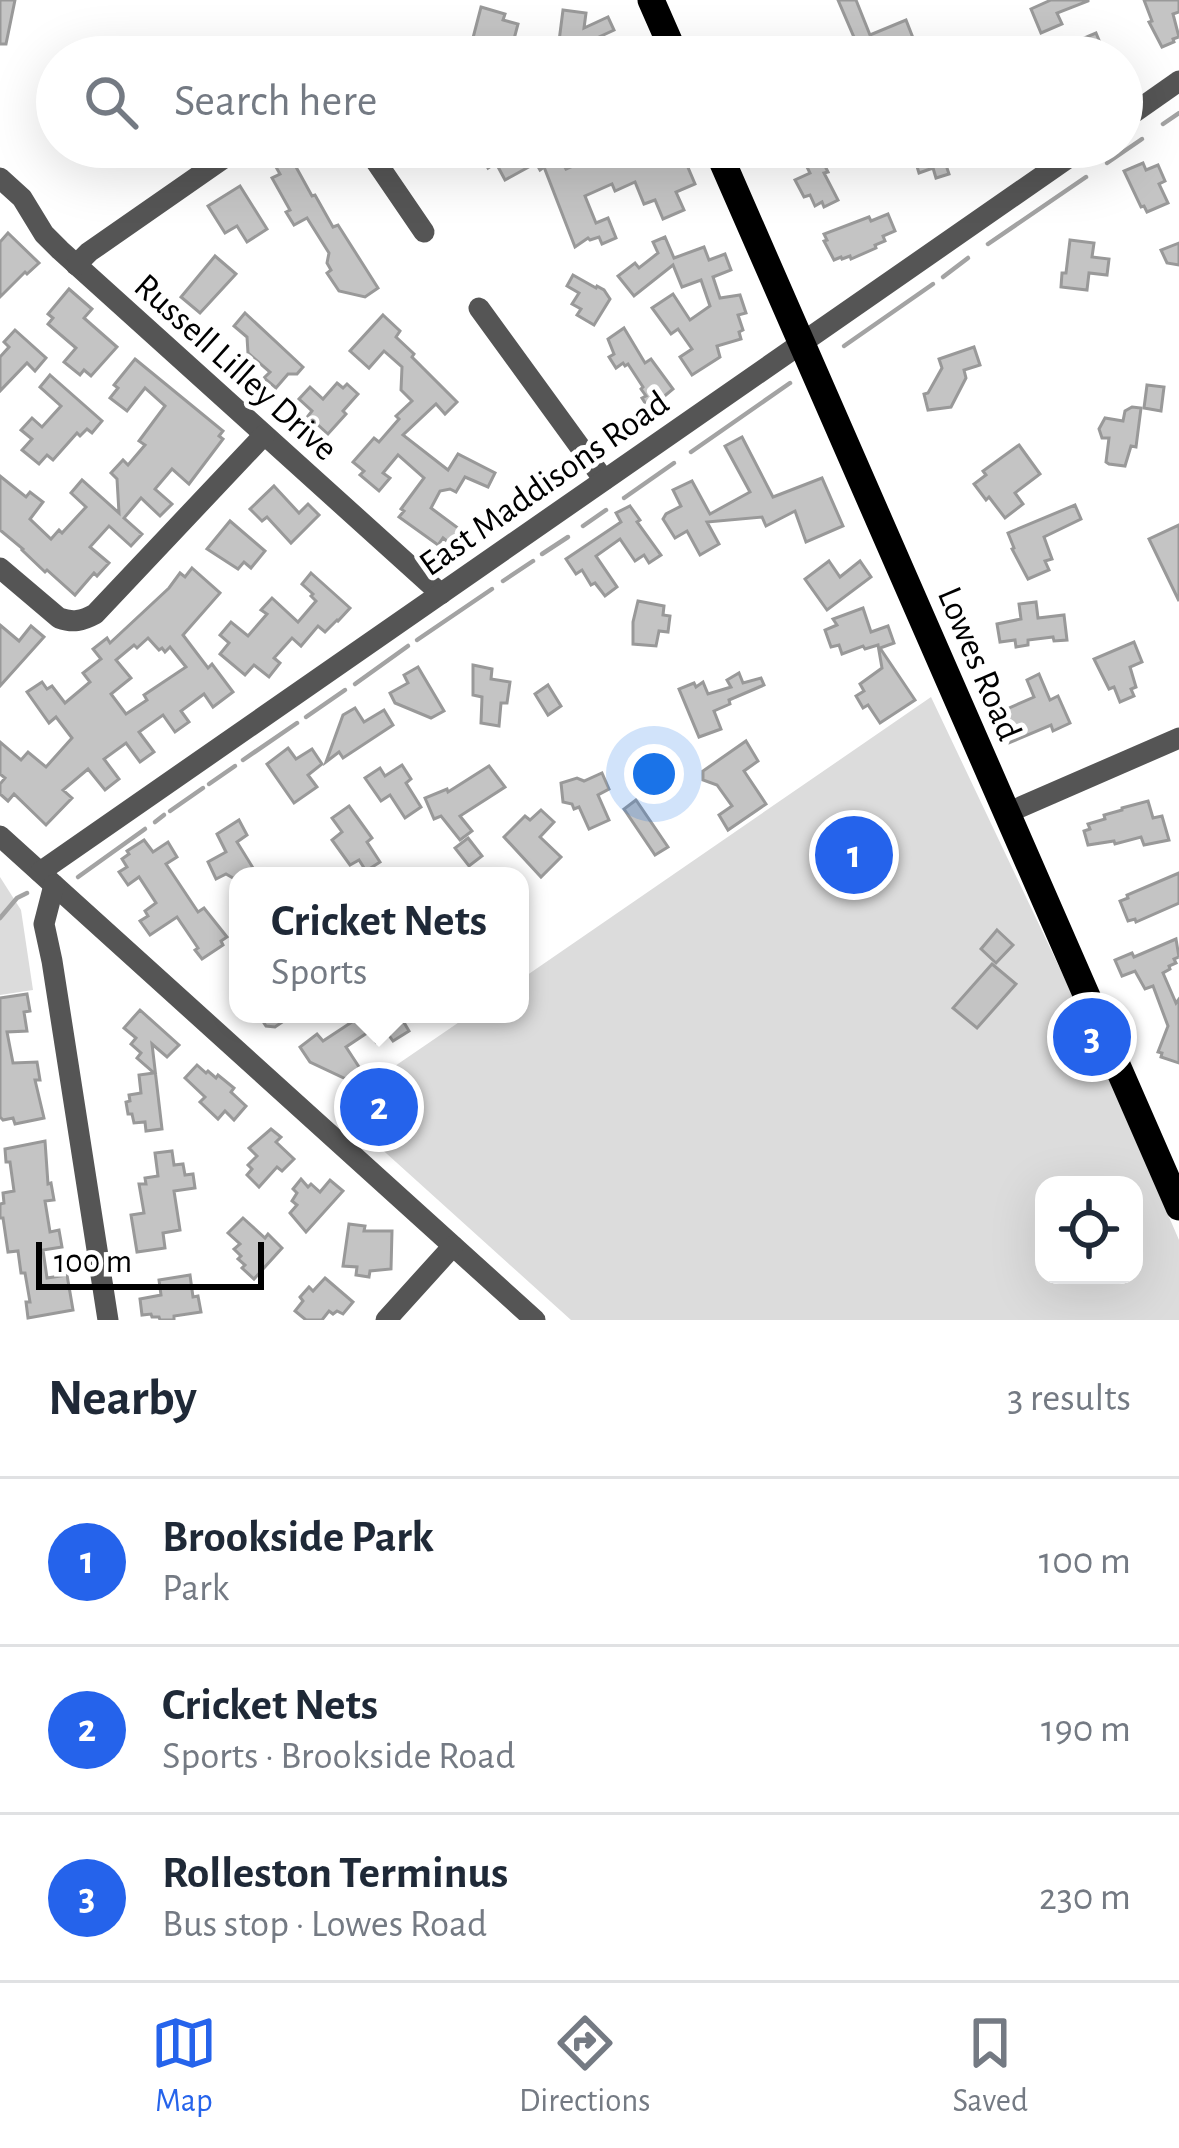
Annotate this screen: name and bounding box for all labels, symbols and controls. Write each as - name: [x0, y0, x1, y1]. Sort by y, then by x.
- search box: [36, 36, 1143, 168]
- icon: search: [78, 69, 144, 135]
- text: Search here: [174, 79, 377, 124]
- street label: Russell Lilley Drive: [127, 268, 344, 467]
- street label: East Maddisons Road: [413, 384, 675, 583]
- street label: Lowes Road: [931, 582, 1028, 746]
- your location: [624, 744, 684, 804]
- pin: 1: [815, 810, 893, 900]
- popup: [229, 867, 529, 1023]
- text: Cricket Nets: [271, 899, 487, 944]
- text: Sports: [271, 953, 367, 992]
- pin: 3: [1053, 992, 1131, 1082]
- pin: 2: [340, 1062, 418, 1152]
- map controls: [1035, 1176, 1143, 1284]
- button: locate: [1035, 1176, 1143, 1284]
- scale bar: [36, 1236, 264, 1289]
- text: 100 m: [54, 1246, 132, 1279]
- text: Nearby: [48, 1373, 197, 1424]
- text: 3 results: [1007, 1379, 1131, 1418]
- text: Brookside Park: [162, 1515, 434, 1560]
- text: 1: [80, 1542, 94, 1581]
- text: 100 m: [1039, 1542, 1131, 1581]
- text: Park: [162, 1569, 229, 1608]
- text: Cricket Nets: [162, 1683, 378, 1728]
- text: 2: [78, 1710, 96, 1749]
- text: 190 m: [1041, 1710, 1131, 1749]
- text: Sports · Brookside Road: [162, 1737, 516, 1776]
- text: Rolleston Terminus: [162, 1851, 508, 1896]
- text: 3: [79, 1878, 95, 1917]
- text: 230 m: [1039, 1878, 1131, 1917]
- text: Bus stop · Lowes Road: [162, 1905, 487, 1944]
- tab: Map: [151, 2010, 217, 2122]
- tab: Directions: [519, 2010, 650, 2122]
- tab: Saved: [952, 2010, 1028, 2122]

